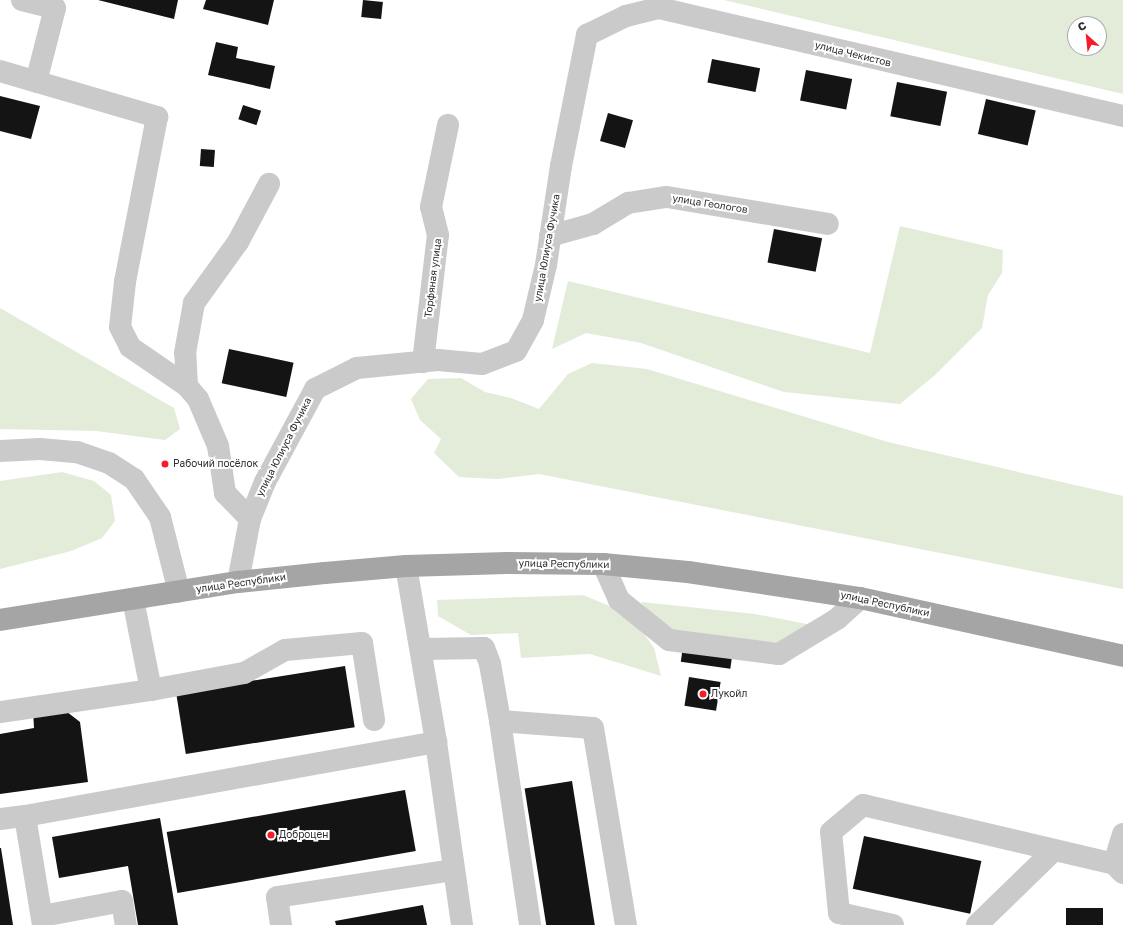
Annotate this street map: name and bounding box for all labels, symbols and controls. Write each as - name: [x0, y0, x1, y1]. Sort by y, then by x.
- north arrow: [1067, 16, 1107, 56]
- text: С: [1075, 18, 1088, 33]
- street label: улица Чекистов: [814, 39, 892, 69]
- street label: улица Геологов: [672, 192, 748, 216]
- street label: улица Юлиуса Фучика: [532, 193, 562, 303]
- street label: Торфяная улица: [422, 238, 444, 318]
- street label: улица Юлиуса Фучика: [254, 396, 314, 498]
- place label: Рабочий посёлок: [173, 458, 258, 470]
- marker: Рабочий посёлок: [160, 459, 170, 469]
- street label: улица Республики: [519, 557, 609, 571]
- street label: улица Республики: [195, 571, 287, 595]
- street label: улица Республики: [839, 589, 931, 619]
- place label: Лукойл: [711, 688, 747, 700]
- marker: Лукойл: [698, 689, 708, 699]
- place label: Доброцен: [279, 829, 328, 841]
- marker: Доброцен: [266, 830, 276, 840]

